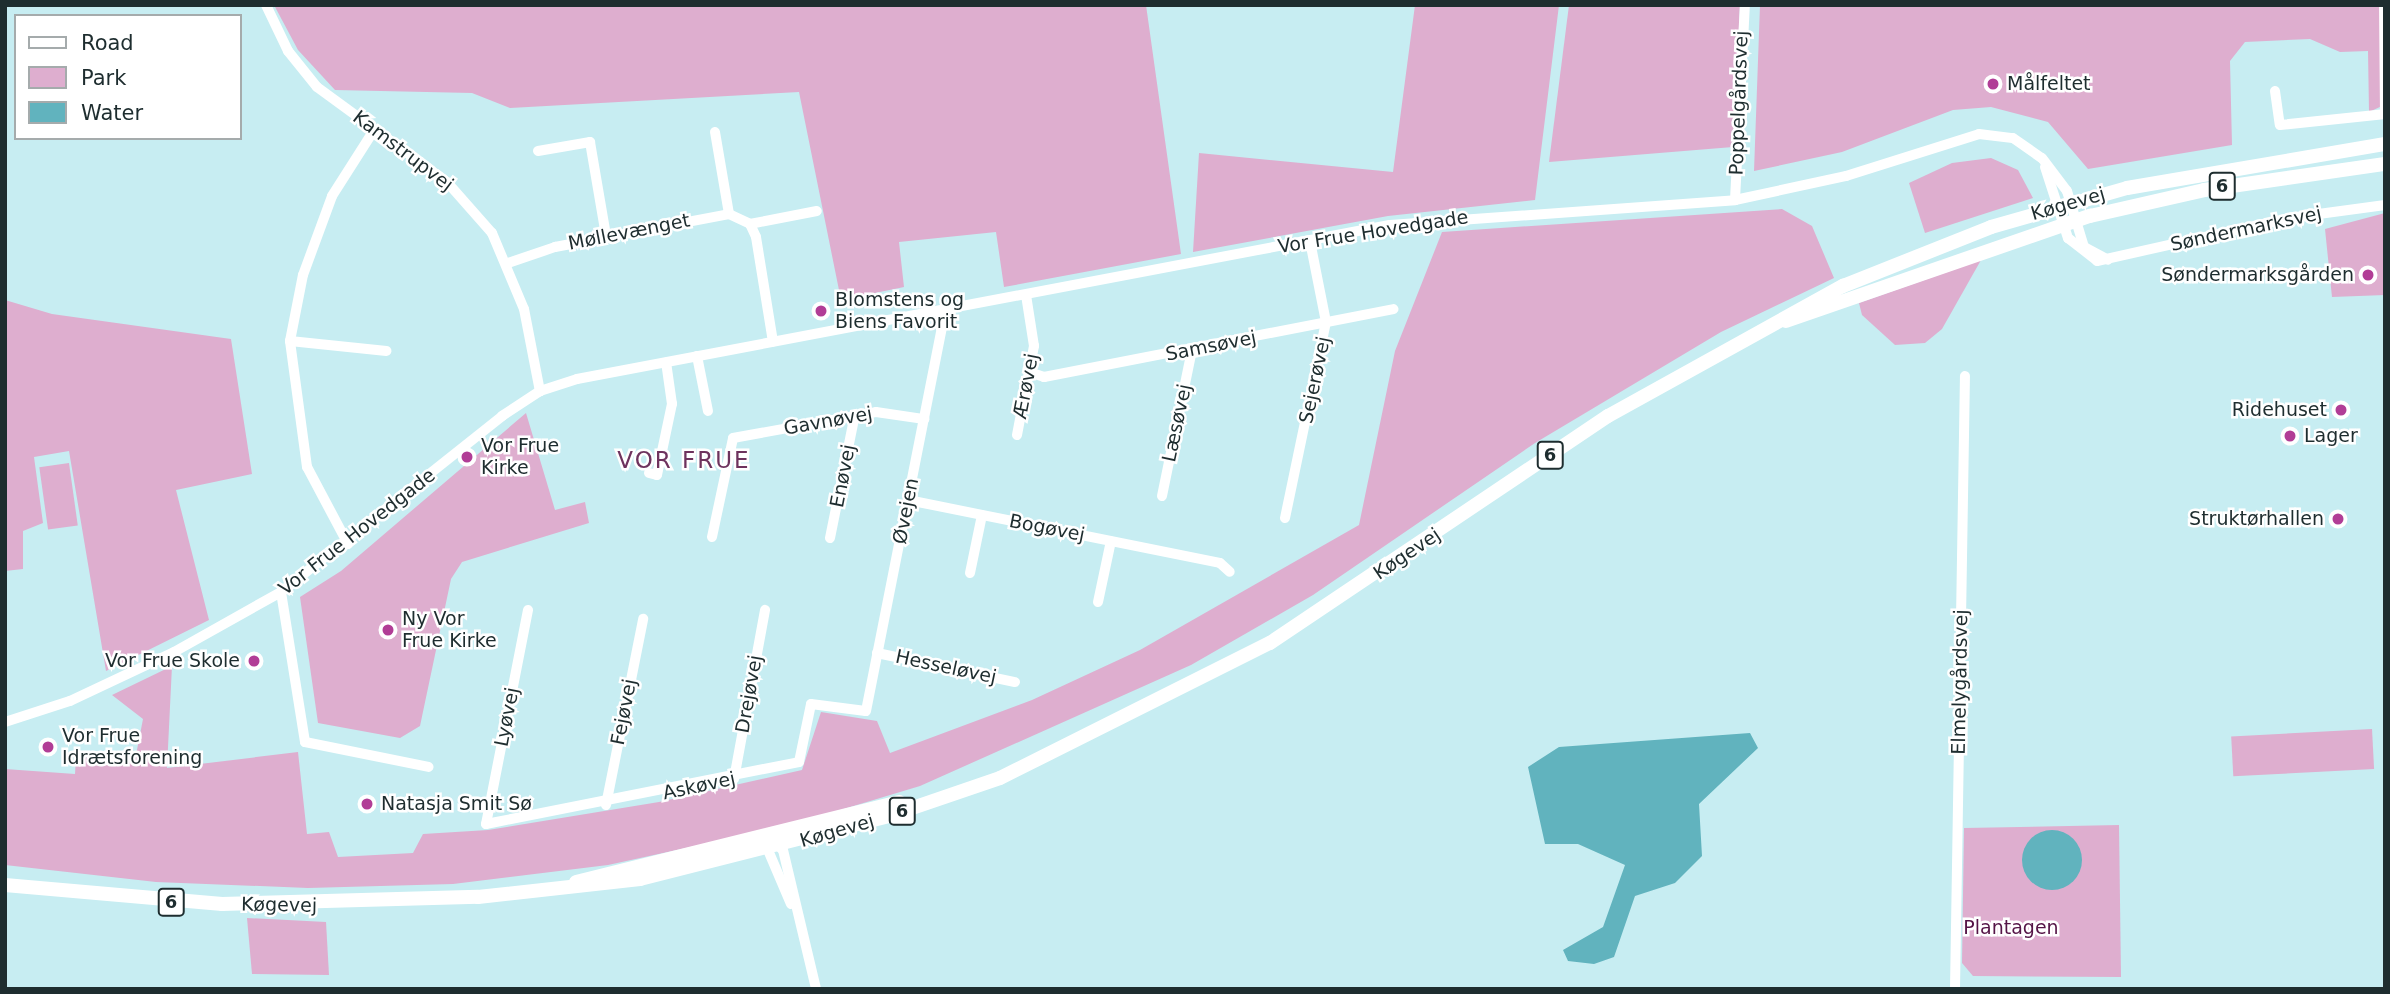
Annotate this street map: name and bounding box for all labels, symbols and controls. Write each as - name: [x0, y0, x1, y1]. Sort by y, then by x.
- legend: [14, 14, 242, 140]
- street label: Poppelgårdsvej: [1725, 30, 1753, 176]
- text: Road: [81, 31, 134, 55]
- text: Park: [81, 66, 126, 90]
- place label: Målfeltet: [2007, 73, 2091, 95]
- marker: Målfeltet: [1985, 76, 2001, 92]
- text: Water: [81, 101, 143, 125]
- street label: Kamstrupvej: [348, 106, 458, 196]
- road number: 6: [2208, 172, 2236, 201]
- street label: Køgevej: [2028, 183, 2108, 225]
- street label: Søndermarksvej: [2168, 202, 2324, 256]
- street label: Vor Frue Hovedgade: [1276, 206, 1470, 258]
- street label: Møllevænget: [566, 209, 692, 255]
- place label: Søndermarksgården: [2161, 264, 2354, 286]
- marker: Søndermarksgården: [2360, 267, 2376, 283]
- place label: Blomstens og Biens Favorit: [835, 289, 964, 333]
- marker: Blomstens og Biens Favorit: [813, 303, 829, 319]
- street label: Samsøvej: [1164, 326, 1258, 366]
- street label: Sejerøvej: [1295, 334, 1335, 426]
- street label: Ærøvej: [1008, 351, 1044, 421]
- street label: Læsøvej: [1158, 382, 1196, 464]
- place label: Ridehuset: [2232, 399, 2327, 421]
- street label: Gavnøvej: [782, 402, 874, 440]
- marker: Ridehuset: [2333, 402, 2349, 418]
- place label: Lager: [2304, 425, 2358, 447]
- marker: Lager: [2282, 428, 2298, 444]
- place label: Vor Frue Kirke: [481, 435, 559, 479]
- road number: 6: [1536, 440, 1564, 470]
- street label: Enøvej: [826, 442, 860, 510]
- district label: VOR FRUE: [618, 446, 750, 474]
- marker: Vor Frue Kirke: [459, 449, 475, 465]
- street label: Vor Frue Hovedgade: [274, 464, 440, 600]
- street label: Øvejen: [888, 476, 924, 546]
- place label: Struktørhallen: [2189, 508, 2324, 530]
- street label: Bogøvej: [1007, 510, 1087, 546]
- marker: Struktørhallen: [2330, 511, 2346, 527]
- street label: Køgevej: [1369, 523, 1445, 585]
- place label: Ny Vor Frue Kirke: [402, 608, 497, 652]
- street label: Elmelygårdsvej: [1947, 609, 1973, 755]
- marker: Ny Vor Frue Kirke: [380, 622, 396, 638]
- street label: Hesseløvej: [893, 645, 999, 689]
- place label: Vor Frue Skole: [105, 650, 240, 672]
- marker: Vor Frue Skole: [246, 653, 262, 669]
- street label: Drejøvej: [731, 653, 767, 735]
- street label: Fejøvej: [606, 677, 642, 747]
- street label: Lyøvej: [490, 685, 524, 749]
- place label: Vor Frue Idrætsforening: [62, 725, 202, 769]
- marker: Vor Frue Idrætsforening: [40, 739, 56, 755]
- street label: Askøvej: [661, 767, 737, 805]
- place label: Natasja Smit Sø: [381, 793, 532, 815]
- marker: Natasja Smit Sø: [359, 796, 375, 812]
- road number: 6: [888, 796, 916, 826]
- street label: Køgevej: [797, 810, 877, 852]
- road number: 6: [157, 888, 185, 917]
- street label: Køgevej: [241, 893, 317, 917]
- park label: Plantagen: [1963, 917, 2059, 939]

